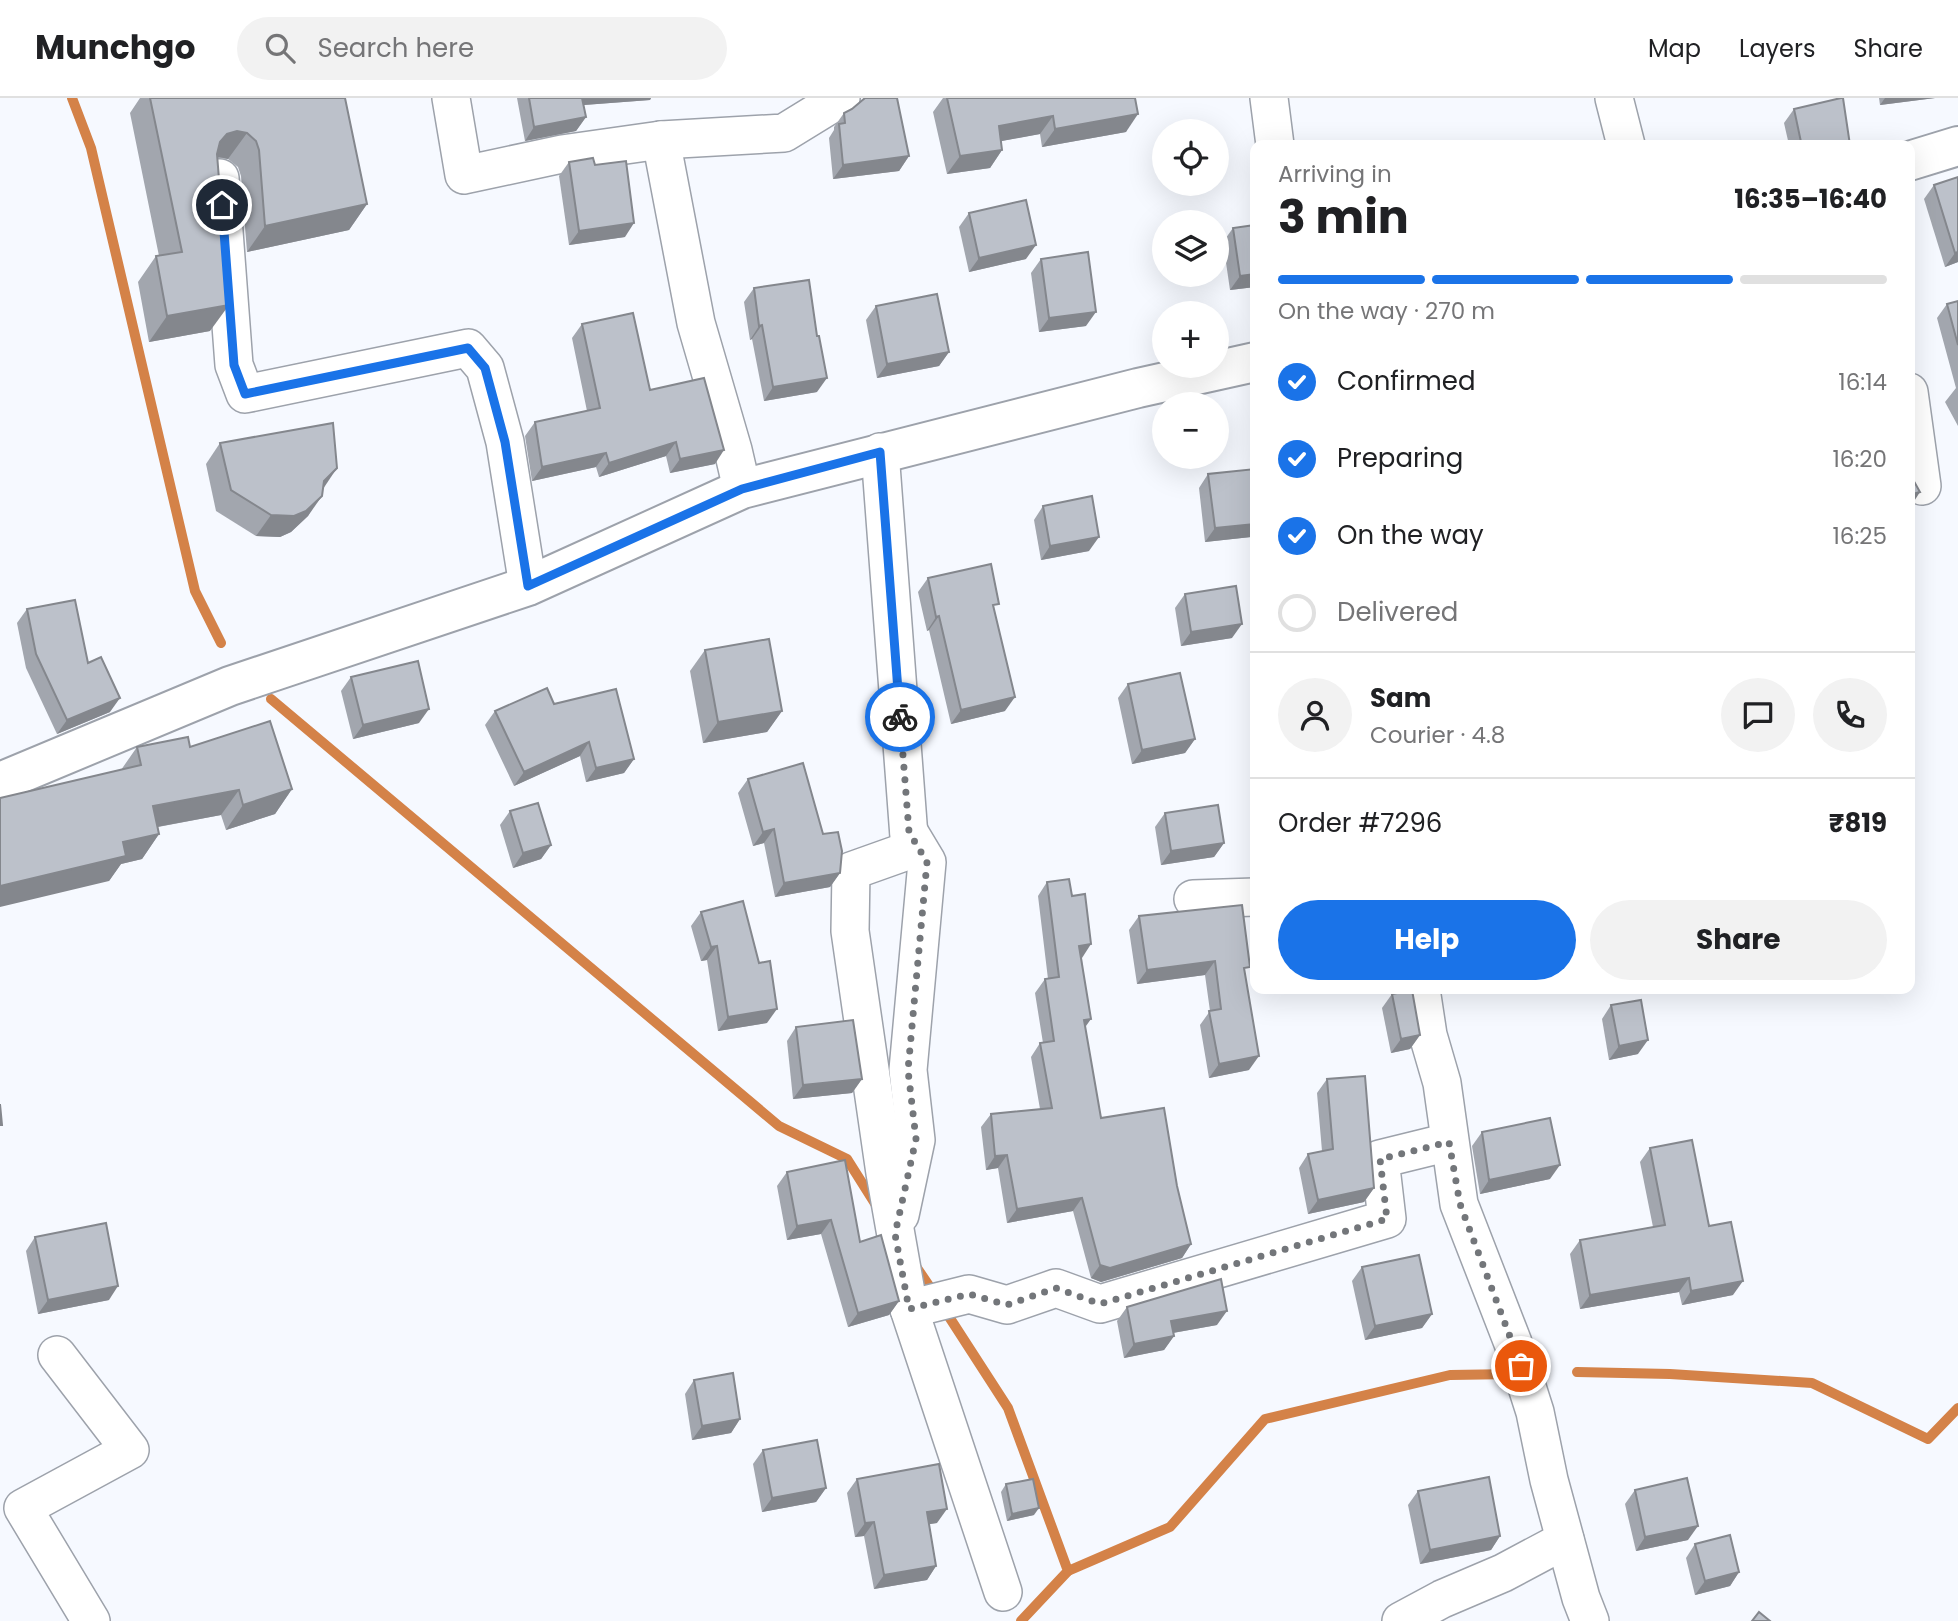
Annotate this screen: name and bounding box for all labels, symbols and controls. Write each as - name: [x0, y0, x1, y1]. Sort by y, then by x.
- search box: [237, 17, 727, 80]
- text: Munchgo: [35, 24, 195, 71]
- icon: search: [261, 29, 299, 67]
- text: Search here: [317, 30, 474, 66]
- text: Map: [1648, 32, 1701, 65]
- text: Layers: [1739, 32, 1815, 65]
- text: Share: [1853, 32, 1923, 65]
- map controls: [1152, 119, 1229, 469]
- button: locate: [1152, 119, 1229, 196]
- text: Arriving in: [1278, 158, 1392, 190]
- pin: [192, 175, 252, 235]
- text: 16:35–16:40: [1734, 181, 1887, 217]
- text: 3 min: [1278, 185, 1409, 249]
- icon: home: [203, 186, 241, 224]
- button: layers: [1152, 210, 1229, 287]
- text: On the way · 270 m: [1278, 295, 1495, 327]
- button: +: [1152, 301, 1229, 378]
- icon: check: [1278, 363, 1316, 401]
- text: Confirmed: [1337, 363, 1475, 399]
- text: 16:14: [1838, 366, 1887, 398]
- button: −: [1152, 392, 1229, 469]
- icon: check: [1278, 440, 1316, 478]
- text: Preparing: [1337, 440, 1463, 476]
- text: 16:20: [1832, 443, 1887, 475]
- icon: check: [1278, 517, 1316, 555]
- text: On the way: [1337, 517, 1484, 553]
- text: 16:25: [1832, 520, 1887, 552]
- text: Delivered: [1337, 594, 1458, 630]
- button: person: [1278, 678, 1352, 752]
- button: chat: [1721, 678, 1795, 752]
- button: phone: [1813, 678, 1887, 752]
- text: Sam: [1370, 680, 1431, 716]
- courier: [865, 682, 935, 752]
- icon: bike: [881, 698, 919, 736]
- text: Courier · 4.8: [1370, 719, 1505, 751]
- text: Order #7296: [1278, 805, 1442, 841]
- text: ₹819: [1829, 805, 1887, 841]
- button: Help: [1278, 900, 1576, 980]
- button: Share: [1590, 900, 1887, 980]
- pin: [1491, 1336, 1551, 1396]
- icon: bag: [1502, 1347, 1540, 1385]

